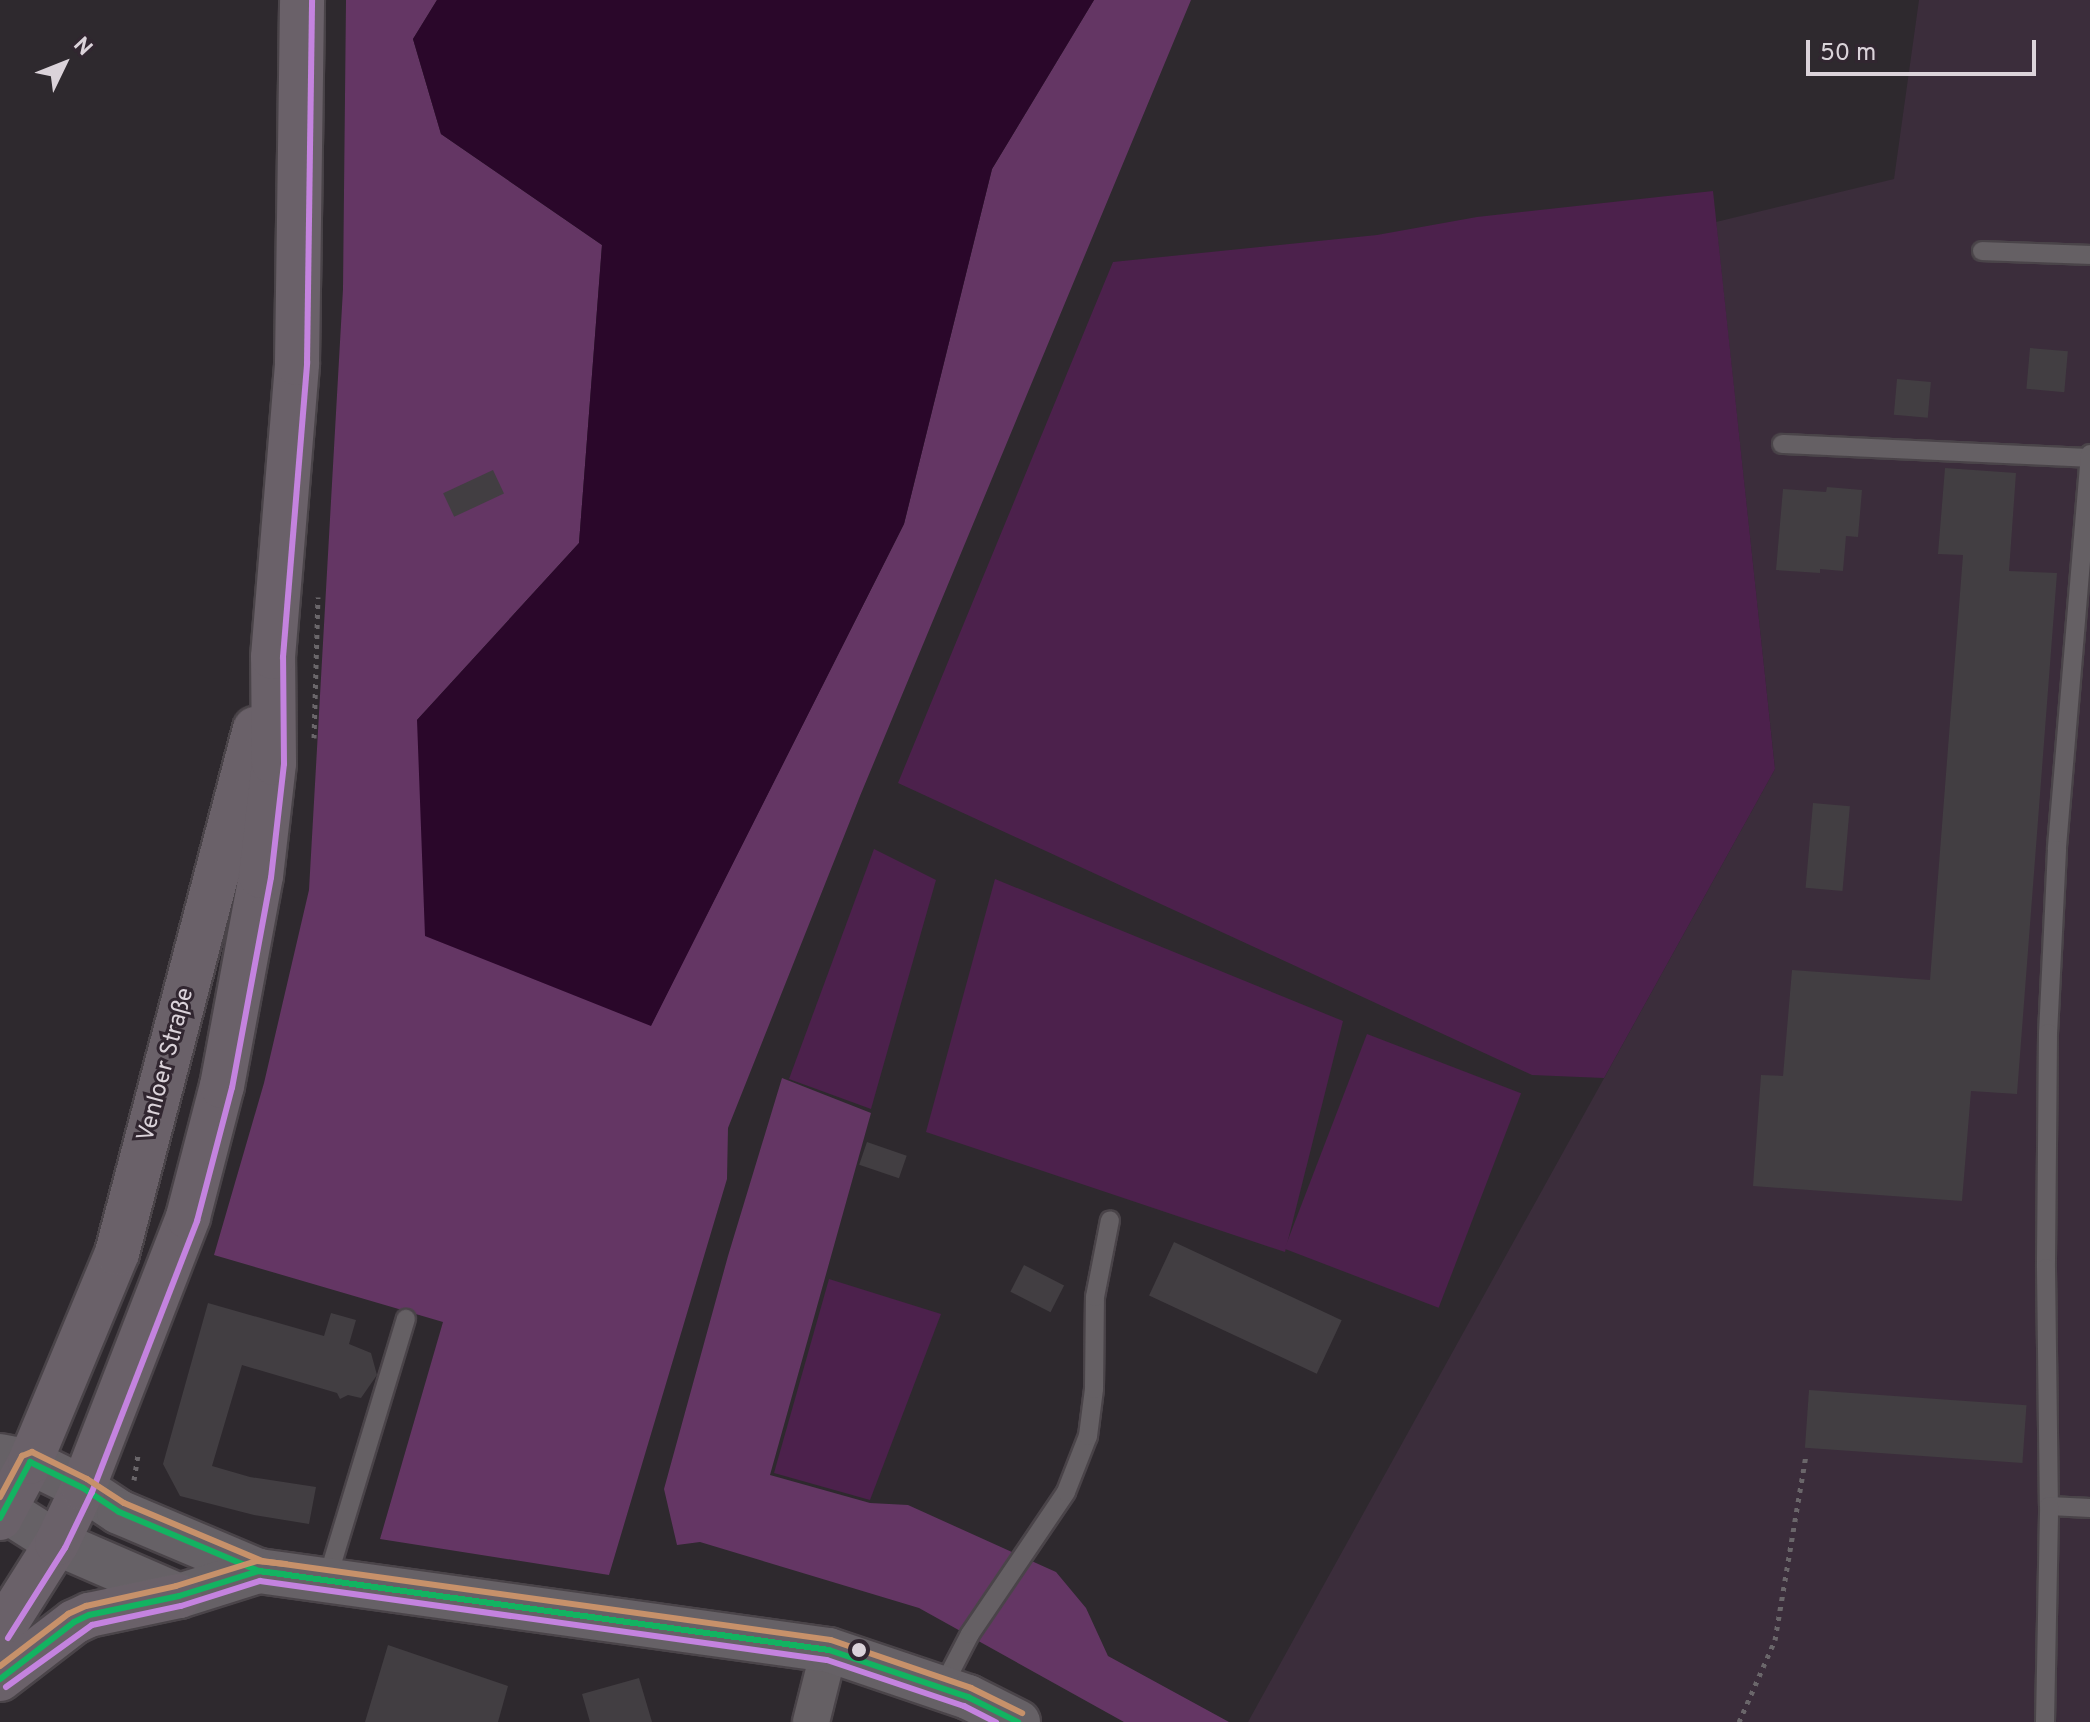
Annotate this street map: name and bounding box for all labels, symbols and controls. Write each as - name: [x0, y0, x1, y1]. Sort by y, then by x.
- north arrow: [24, 24, 104, 104]
- scale bar: [1810, 24, 2040, 74]
- text: N: [67, 32, 97, 62]
- text: 50 m: [1820, 39, 1876, 69]
- street label: Venloer Straße: [133, 985, 201, 1145]
- unlabelled marker: [851, 1642, 867, 1658]

